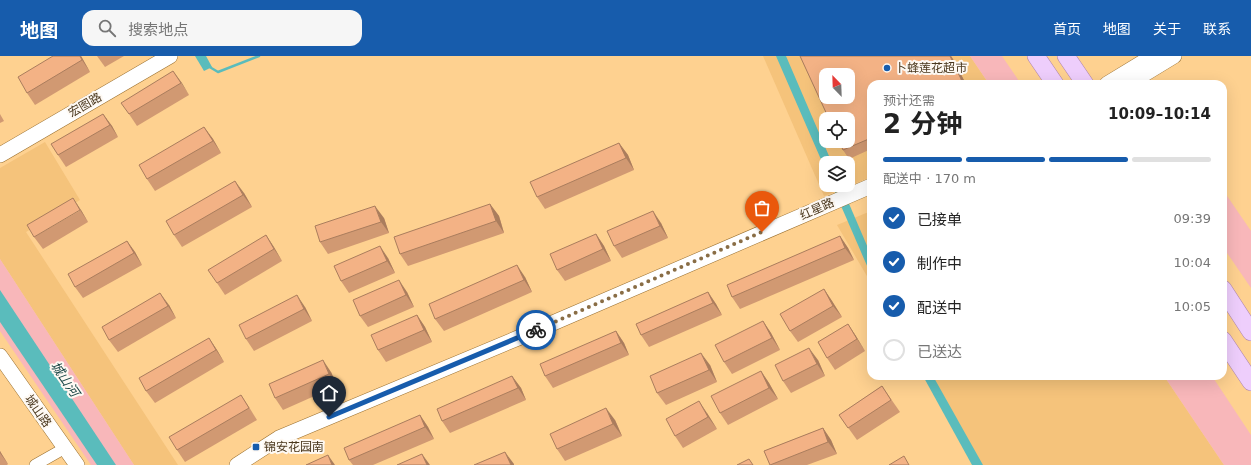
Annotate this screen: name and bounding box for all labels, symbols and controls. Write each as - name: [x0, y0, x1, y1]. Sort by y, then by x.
- search box: [82, 10, 362, 46]
- icon: search: [96, 17, 118, 39]
- text: 地图: [20, 19, 58, 41]
- text: 搜索地点: [128, 21, 188, 39]
- text: 首页: [1053, 21, 1081, 37]
- text: 地图: [1103, 21, 1131, 37]
- text: 关于: [1153, 21, 1181, 37]
- text: 联系: [1203, 21, 1231, 37]
- place label: 卜蜂莲花超市: [895, 61, 967, 75]
- marker: 卜蜂莲花超市: [882, 63, 892, 73]
- north arrow: [819, 68, 855, 104]
- map controls: [819, 68, 855, 192]
- street label: 宏图路: [66, 90, 104, 120]
- text: 预计还需: [883, 93, 935, 108]
- text: 10:09–10:14: [1108, 105, 1211, 123]
- text: 2 分钟: [883, 109, 962, 139]
- button: locate: [819, 112, 855, 148]
- button: layers: [819, 156, 855, 192]
- text: 配送中 · 170 m: [883, 171, 976, 186]
- pin: [745, 191, 779, 232]
- street label: 红星路: [798, 195, 836, 223]
- icon: bag: [751, 197, 773, 219]
- icon: check: [883, 207, 905, 229]
- text: 已接单: [917, 211, 962, 229]
- text: 09:39: [1174, 211, 1211, 226]
- icon: check: [883, 251, 905, 273]
- text: 制作中: [917, 255, 962, 273]
- text: 10:04: [1174, 255, 1211, 270]
- icon: check: [883, 295, 905, 317]
- text: 配送中: [917, 299, 962, 317]
- text: 10:05: [1174, 299, 1211, 314]
- courier: [516, 310, 556, 350]
- icon: bike: [525, 319, 547, 341]
- text: 已送达: [917, 343, 962, 361]
- water label: 城山河: [48, 359, 84, 402]
- pin: [312, 376, 346, 417]
- icon: home: [318, 382, 340, 404]
- street label: 城山路: [22, 392, 54, 430]
- place label: 锦安花园南: [264, 440, 324, 454]
- marker: 锦安花园南: [251, 442, 261, 452]

